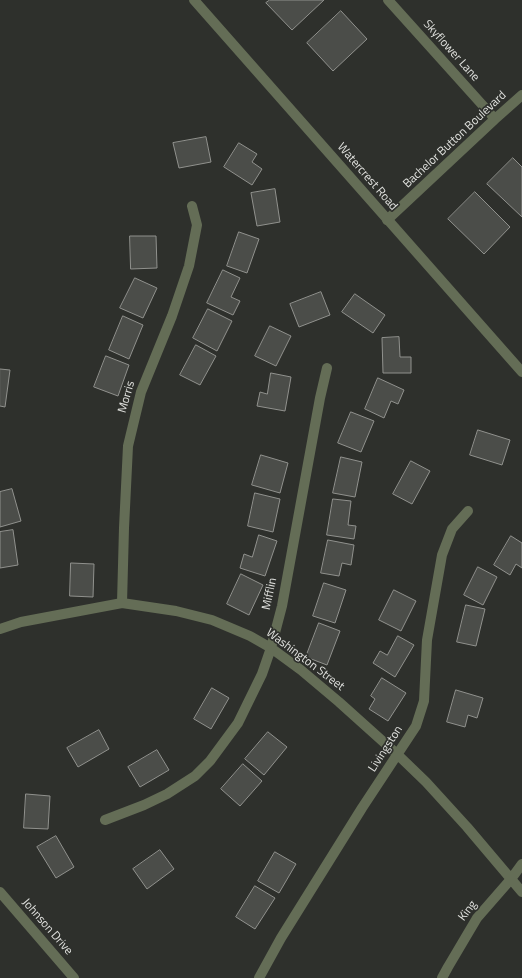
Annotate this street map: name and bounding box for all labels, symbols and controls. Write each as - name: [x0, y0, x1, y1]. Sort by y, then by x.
- street label: Skyflower Lane: [420, 17, 482, 85]
- street label: Bachelor Button Boulevard: [401, 89, 509, 191]
- street label: Watercrest Road: [334, 140, 400, 214]
- street label: Morris: [116, 379, 138, 415]
- street label: Mifflin: [260, 577, 280, 611]
- street label: Washington Street: [263, 626, 347, 694]
- street label: Livingston: [366, 723, 406, 775]
- street label: Johnson Drive: [19, 896, 75, 958]
- street label: King: [456, 898, 480, 924]

